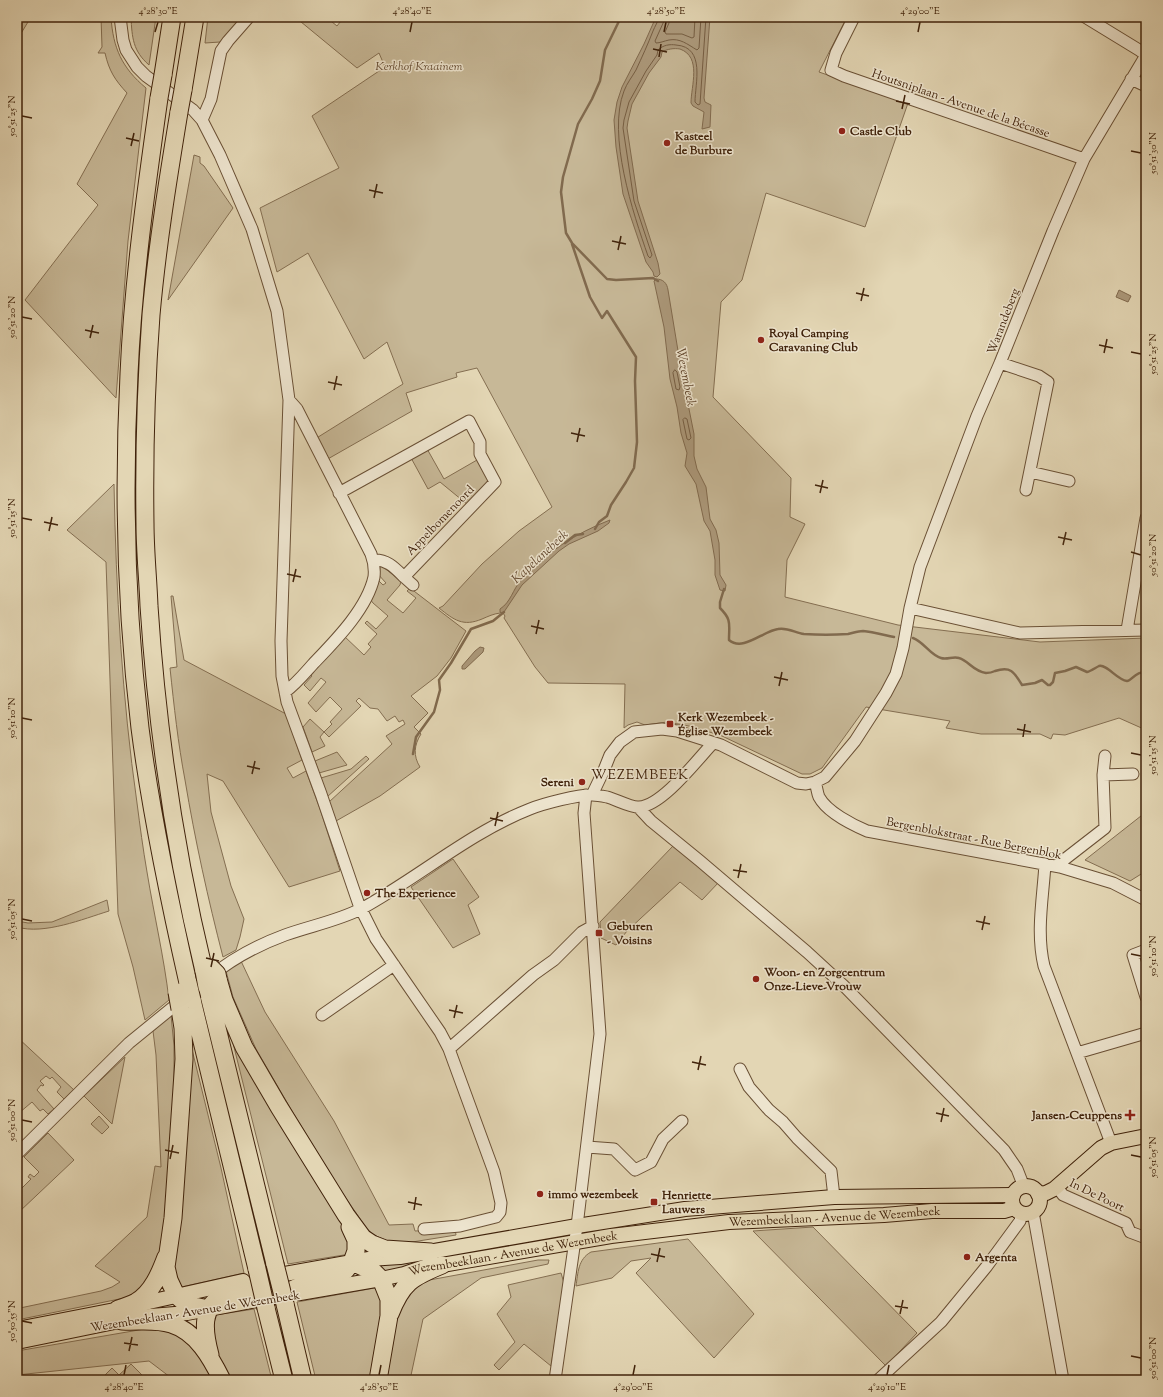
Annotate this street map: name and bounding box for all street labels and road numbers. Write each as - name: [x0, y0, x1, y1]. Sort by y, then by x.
- street label: Houtsniplaan - Avenue de la Bécasse: [869, 65, 1053, 143]
- street label: Warandeberg: [983, 285, 1025, 357]
- street label: Appelbomenoord: [402, 481, 479, 560]
- street label: Bergenblokstraat - Rue Bergenblok: [884, 813, 1064, 865]
- street label: In De Poort: [1066, 1175, 1127, 1217]
- street label: Wezembeeklaan - Avenue de Wezembeek: [728, 1203, 941, 1232]
- street label: Wezembeeklaan - Avenue de Wezembeek: [406, 1227, 619, 1282]
- street label: Wezembeeklaan - Avenue de Wezembeek: [89, 1286, 302, 1337]

